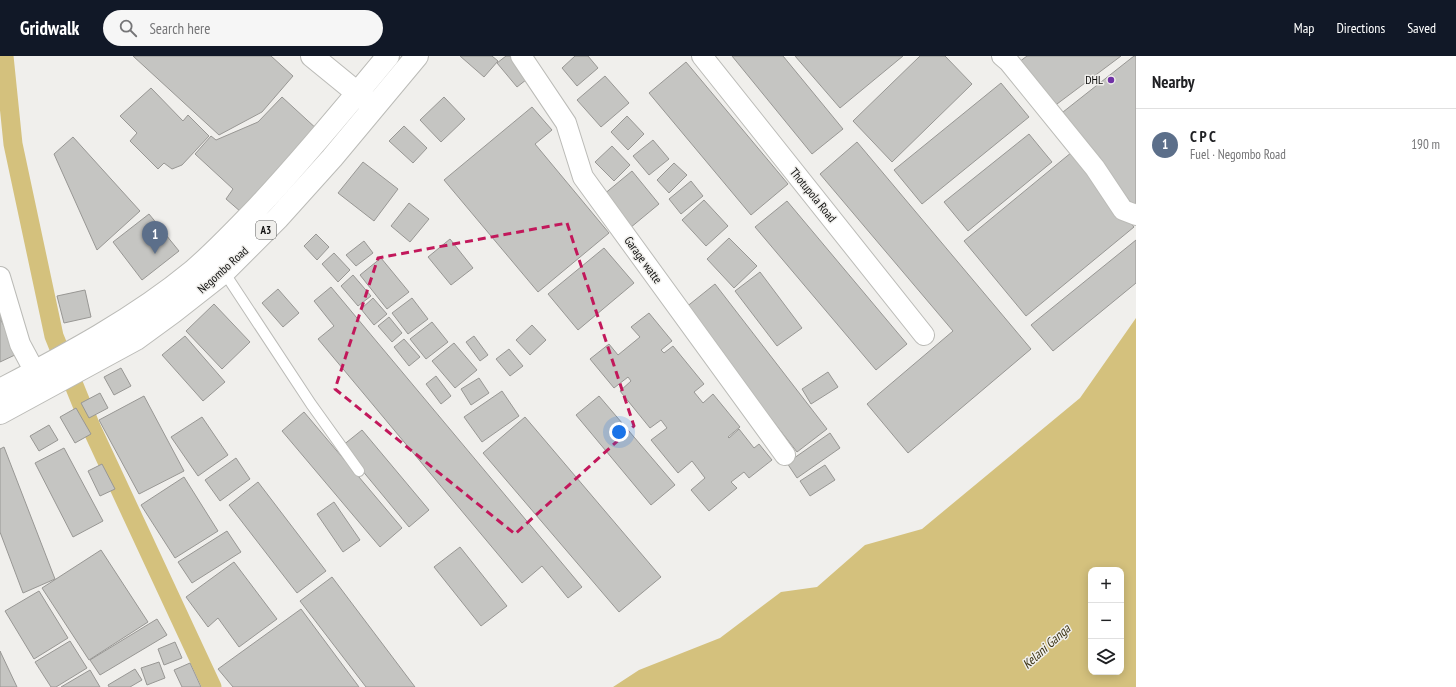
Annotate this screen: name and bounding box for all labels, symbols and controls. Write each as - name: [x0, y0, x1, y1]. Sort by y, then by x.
- search box: [103, 10, 383, 46]
- text: Gridwalk: [20, 16, 79, 40]
- icon: search: [117, 17, 139, 39]
- text: Search here: [149, 19, 210, 38]
- text: Map: [1294, 19, 1314, 37]
- text: Directions: [1336, 19, 1385, 37]
- text: Saved: [1407, 19, 1436, 37]
- text: Nearby: [1152, 71, 1195, 93]
- place label: DHL: [1085, 72, 1103, 87]
- marker: DHL: [1106, 75, 1116, 85]
- text: C P C: [1190, 127, 1216, 146]
- text: 1: [1162, 136, 1168, 153]
- text: 190 m: [1411, 136, 1440, 153]
- text: Fuel · Negombo Road: [1190, 146, 1286, 163]
- street label: Thotupola Road: [787, 165, 840, 225]
- pin: 1: [142, 221, 168, 254]
- road number: A3: [256, 221, 276, 239]
- street label: Garage watte: [621, 233, 666, 286]
- street label: Negombo Road: [194, 243, 251, 296]
- your location: [609, 422, 629, 442]
- map controls: [1088, 567, 1124, 675]
- button: +: [1088, 567, 1124, 603]
- button: −: [1088, 603, 1124, 639]
- water label: Kelani Ganga: [1019, 620, 1075, 672]
- button: layers: [1088, 639, 1124, 675]

